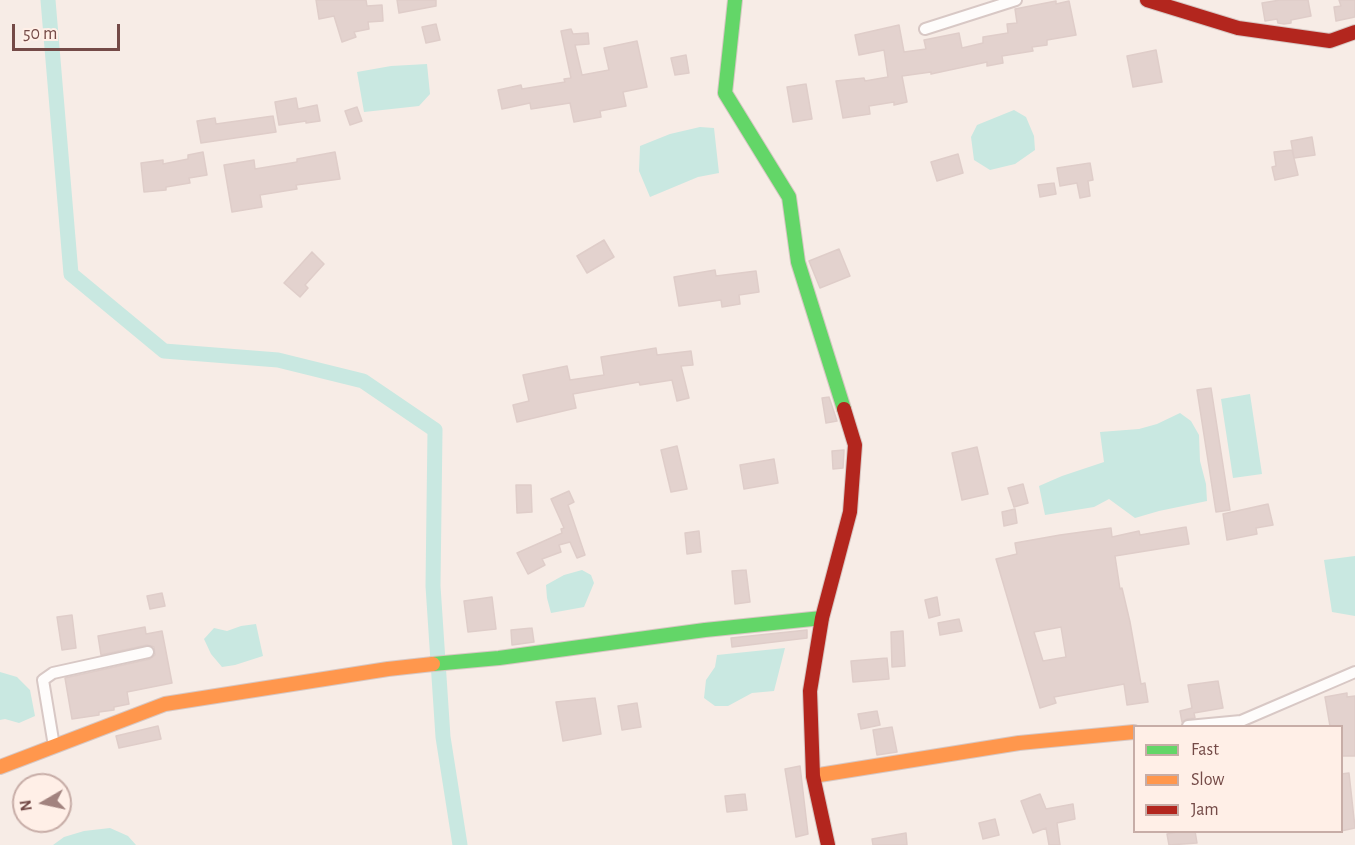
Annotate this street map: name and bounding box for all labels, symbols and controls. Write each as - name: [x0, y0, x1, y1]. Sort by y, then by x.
- scale bar: [15, 12, 123, 50]
- text: 50 m: [23, 25, 57, 43]
- legend: [1133, 725, 1343, 833]
- text: Fast: [1191, 741, 1219, 759]
- text: Slow: [1191, 771, 1224, 789]
- north arrow: [12, 773, 72, 833]
- text: N: [17, 799, 35, 812]
- text: Jam: [1191, 801, 1219, 819]

